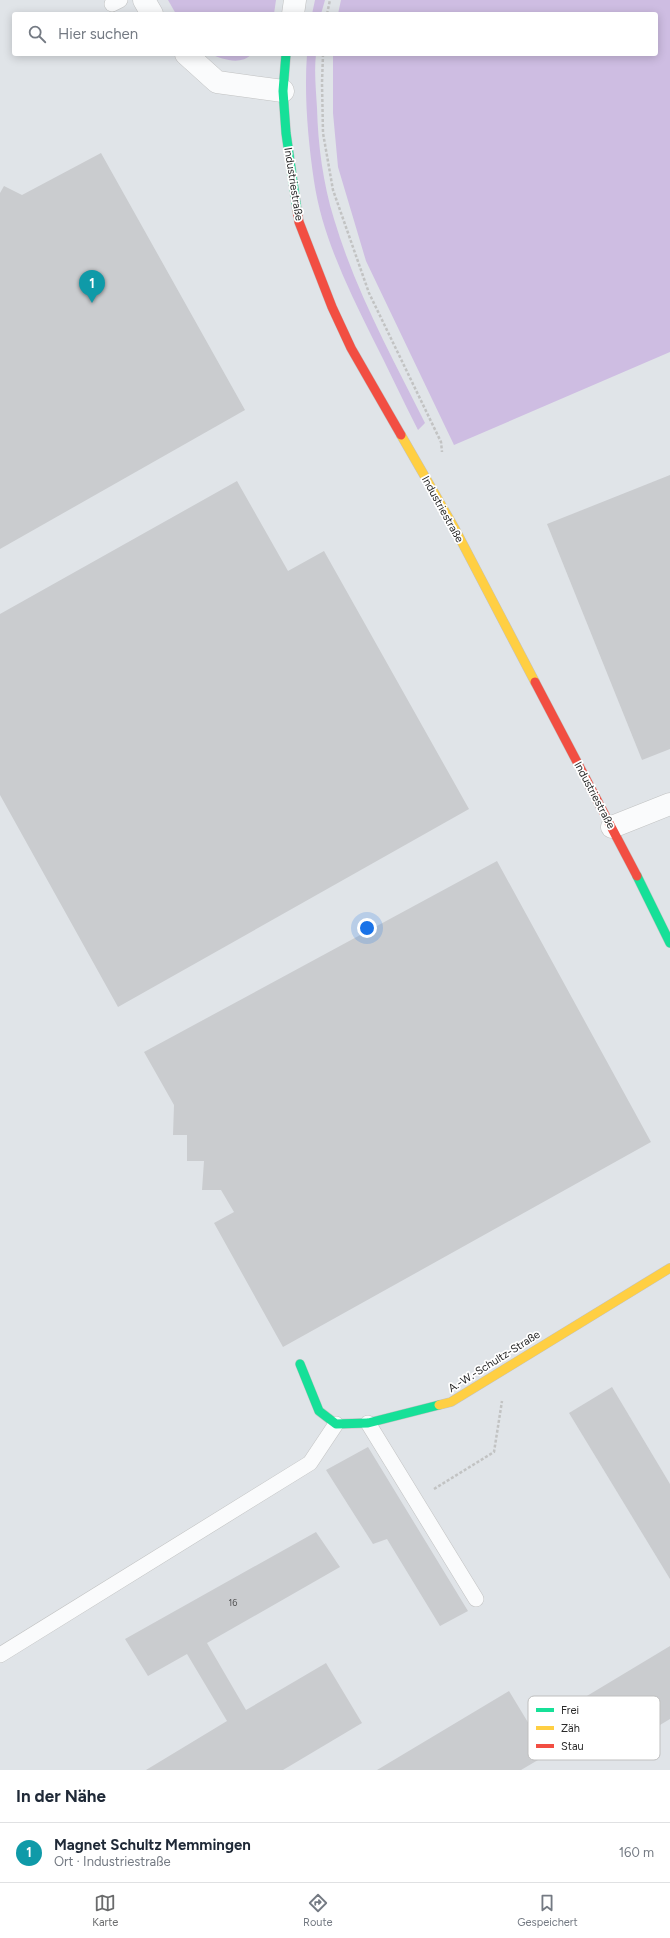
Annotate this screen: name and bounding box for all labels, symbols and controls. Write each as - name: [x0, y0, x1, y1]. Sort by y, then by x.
- search box: [12, 12, 658, 56]
- icon: search: [26, 23, 48, 45]
- text: Hier suchen: [58, 25, 138, 43]
- street label: Industriestraße: [281, 146, 306, 222]
- pin: 1: [79, 270, 105, 303]
- street label: Industriestraße: [419, 474, 466, 545]
- street label: Industriestraße: [571, 759, 618, 831]
- your location: [357, 918, 377, 938]
- street label: A.-W.-Schultz-Straße: [446, 1328, 543, 1395]
- house number: 16: [229, 1597, 237, 1608]
- legend: [528, 1696, 660, 1760]
- text: Frei: [561, 1704, 579, 1717]
- text: Zäh: [561, 1722, 580, 1735]
- text: Stau: [561, 1740, 584, 1753]
- text: In der Nähe: [16, 1786, 106, 1806]
- text: Magnet Schultz Memmingen: [54, 1836, 251, 1854]
- text: 1: [26, 1845, 32, 1860]
- text: 160 m: [619, 1845, 654, 1860]
- text: Ort · Industriestraße: [54, 1854, 171, 1869]
- tab: Karte: [92, 1892, 118, 1929]
- tab: Route: [303, 1892, 333, 1929]
- tab: Gespeichert: [517, 1892, 578, 1929]

